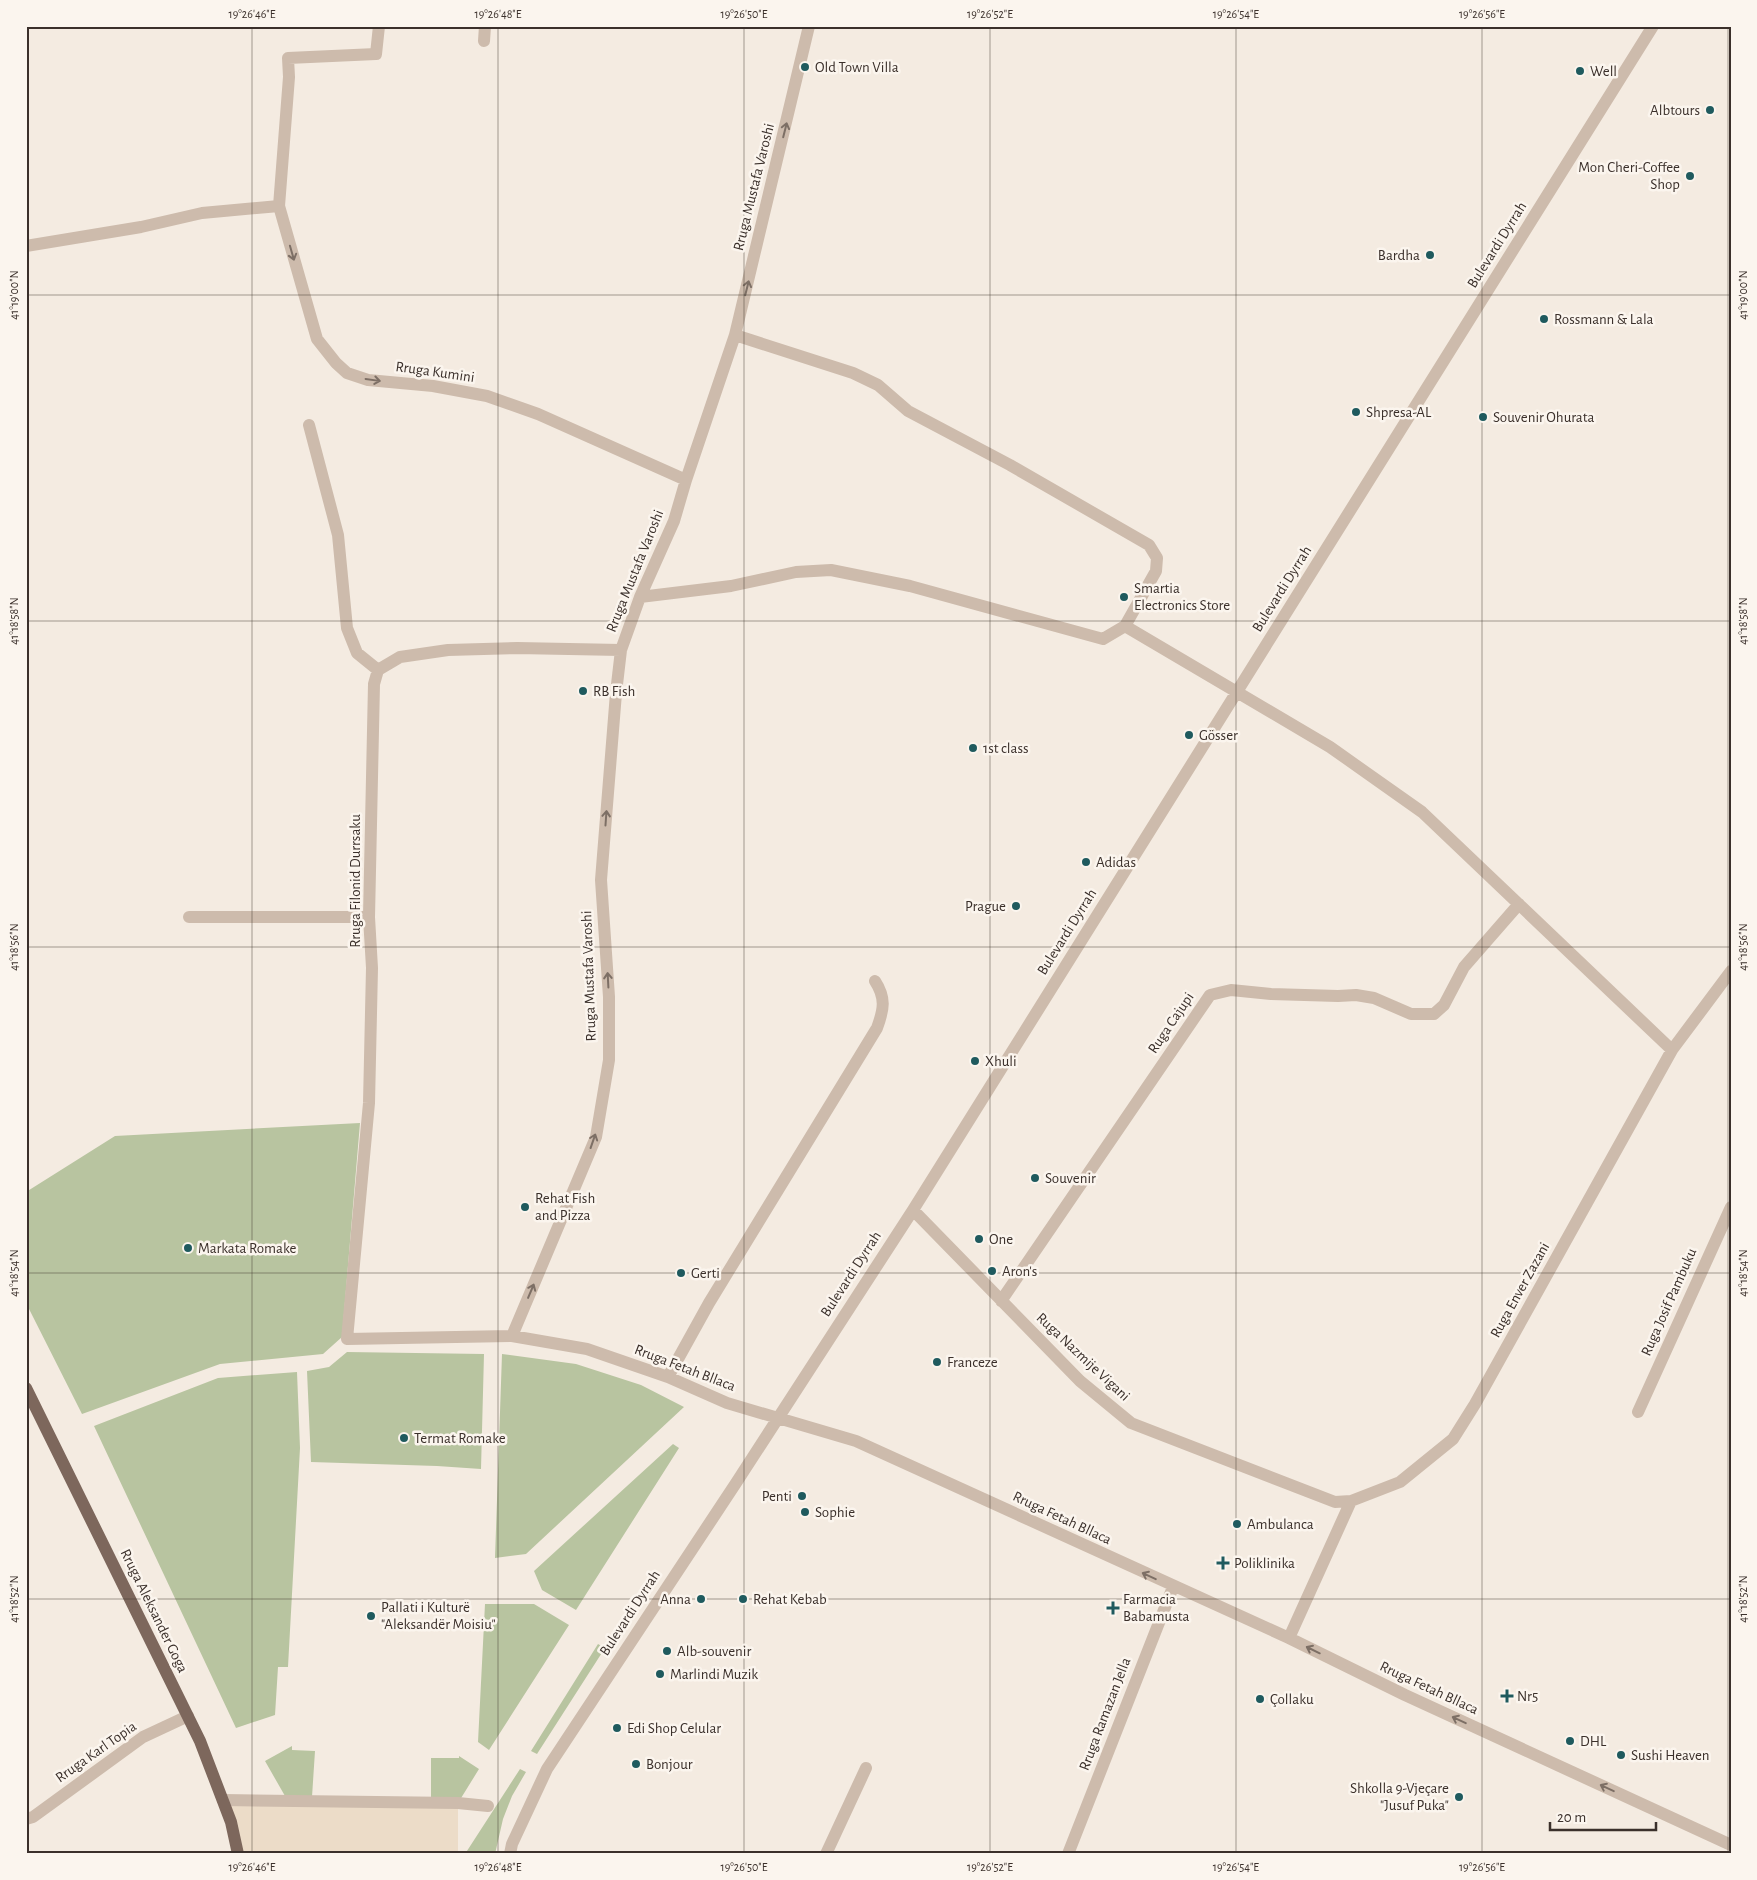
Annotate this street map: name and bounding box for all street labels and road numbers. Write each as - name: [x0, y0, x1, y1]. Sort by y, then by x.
- street label: Rruga Mustafa Varoshi: [731, 122, 777, 252]
- street label: Bulevardi Dyrrah: [1465, 199, 1529, 291]
- street label: Rruga Kumini: [395, 359, 475, 385]
- street label: Rruga Mustafa Varoshi: [604, 508, 666, 634]
- street label: Bulevardi Dyrrah: [1250, 543, 1314, 635]
- street label: Rruga Filonid Durrsaku: [348, 814, 363, 948]
- street label: Bulevardi Dyrrah: [1035, 886, 1099, 978]
- street label: Rruga Mustafa Varoshi: [579, 910, 599, 1042]
- street label: Ruga Cajupi: [1145, 990, 1197, 1056]
- street label: Bulevardi Dyrrah: [818, 1229, 884, 1319]
- street label: Ruga Enver Zazani: [1488, 1240, 1552, 1340]
- street label: Ruga Josif Pambuku: [1639, 1246, 1700, 1358]
- street label: Ruga Nazmije Vigani: [1033, 1310, 1133, 1404]
- street label: Rruga Fetah Bllaca: [632, 1342, 738, 1394]
- street label: Rruga Fetah Bllaca: [1010, 1489, 1114, 1547]
- street label: Rruga Aleksander Goga: [118, 1547, 190, 1675]
- street label: Bulevardi Dyrrah: [597, 1568, 663, 1658]
- street label: Rruga Ramazan Jella: [1077, 1655, 1133, 1773]
- street label: Rruga Fetah Bllaca: [1377, 1659, 1481, 1717]
- street label: Rruga Karl Topia: [53, 1719, 139, 1785]

